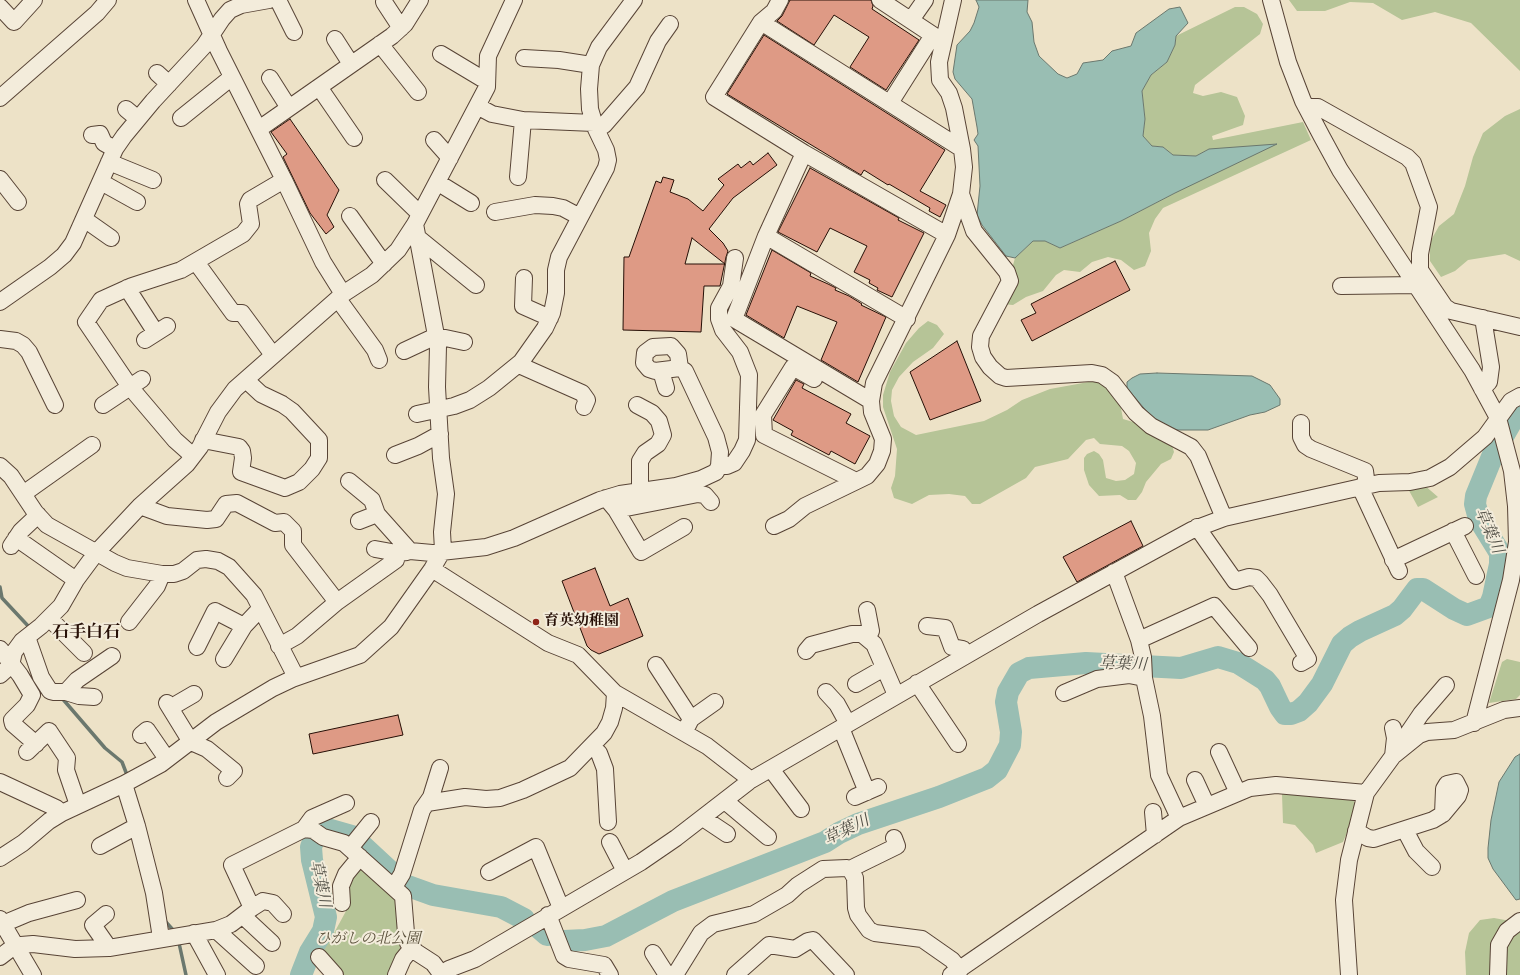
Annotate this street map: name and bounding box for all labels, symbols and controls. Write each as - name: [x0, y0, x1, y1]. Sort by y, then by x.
- water label: 草葉川: [1470, 505, 1506, 557]
- place label: 育英幼稚園: [544, 613, 619, 631]
- marker: 育英幼稚園: [531, 617, 541, 627]
- district label: 石手白石: [52, 623, 120, 643]
- water label: 草葉川: [1099, 654, 1147, 676]
- water label: 草葉川: [821, 812, 873, 850]
- water label: 草葉川: [305, 859, 333, 909]
- park label: ひがしの北公園: [316, 931, 420, 949]

